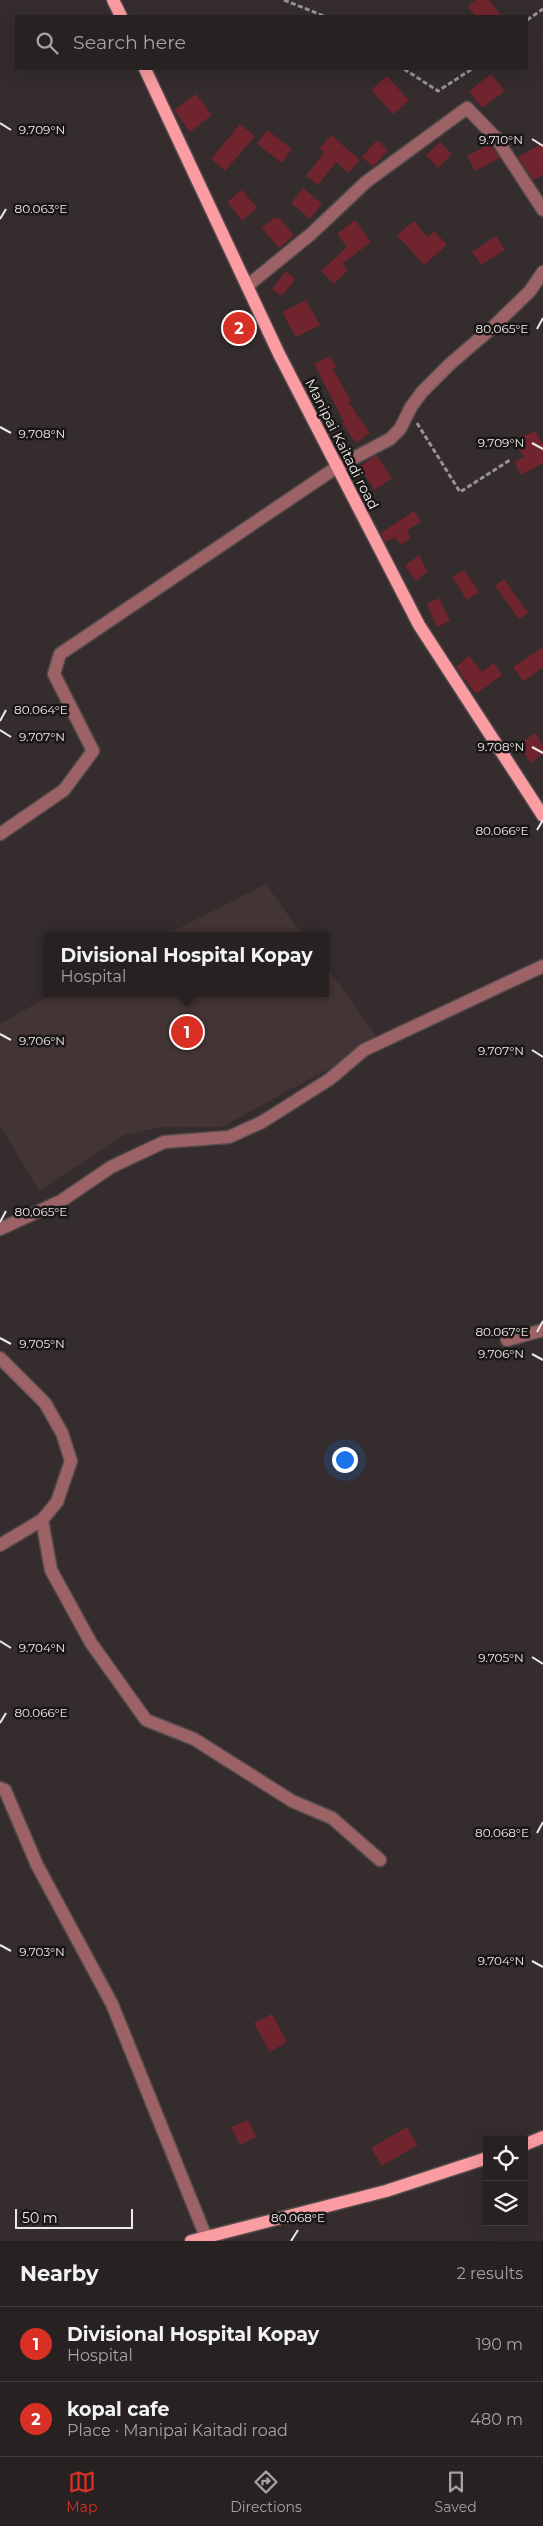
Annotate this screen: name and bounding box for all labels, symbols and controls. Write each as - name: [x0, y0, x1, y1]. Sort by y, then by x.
- search box: [15, 15, 528, 70]
- icon: search: [33, 29, 61, 57]
- text: Search here: [73, 31, 186, 54]
- text: 9.709°N: [19, 122, 65, 137]
- text: 9.710°N: [479, 132, 523, 147]
- text: 80.063°E: [15, 201, 67, 216]
- pin: 2: [223, 309, 255, 347]
- text: 80.065°E: [476, 321, 528, 336]
- street label: Manipai Kaitadi road: [301, 376, 383, 512]
- text: 9.708°N: [19, 426, 65, 441]
- text: 9.709°N: [478, 435, 524, 450]
- text: 80.064°E: [14, 702, 68, 717]
- text: 9.707°N: [19, 729, 65, 744]
- text: 9.708°N: [478, 739, 524, 754]
- text: 80.066°E: [475, 823, 529, 838]
- popup: [44, 932, 329, 997]
- text: Divisional Hospital Kopay: [60, 944, 313, 967]
- text: Hospital: [60, 967, 126, 986]
- pin: 1: [171, 1013, 203, 1051]
- text: 9.706°N: [19, 1033, 65, 1048]
- text: 9.707°N: [478, 1043, 524, 1058]
- text: 80.065°E: [15, 1204, 67, 1219]
- text: 80.067°E: [475, 1324, 529, 1339]
- text: 9.705°N: [19, 1336, 65, 1351]
- text: 9.706°N: [478, 1346, 524, 1361]
- your location: [332, 1447, 358, 1473]
- text: 9.704°N: [19, 1640, 65, 1655]
- text: 9.705°N: [478, 1650, 524, 1665]
- text: 80.066°E: [14, 1705, 68, 1720]
- text: 80.068°E: [475, 1825, 529, 1840]
- text: 9.703°N: [19, 1944, 65, 1959]
- text: 9.704°N: [478, 1953, 524, 1968]
- map controls: [483, 2136, 528, 2226]
- button: locate: [483, 2136, 528, 2181]
- button: layers: [483, 2181, 528, 2226]
- scale bar: [15, 2206, 132, 2229]
- text: 50 m: [22, 2209, 58, 2227]
- text: 80.068°E: [271, 2210, 325, 2225]
- text: Nearby: [20, 2261, 99, 2286]
- text: 2 results: [457, 2264, 523, 2283]
- text: Divisional Hospital Kopay: [67, 2323, 319, 2346]
- text: 1: [33, 2335, 39, 2354]
- text: 190 m: [476, 2335, 523, 2354]
- text: Hospital: [67, 2346, 133, 2365]
- text: kopal cafe: [67, 2398, 169, 2421]
- text: 2: [31, 2410, 41, 2429]
- text: 480 m: [470, 2410, 523, 2429]
- text: Place · Manipai Kaitadi road: [67, 2421, 288, 2440]
- tab: Map: [66, 2468, 97, 2516]
- tab: Directions: [230, 2468, 302, 2516]
- tab: Saved: [435, 2468, 477, 2516]

